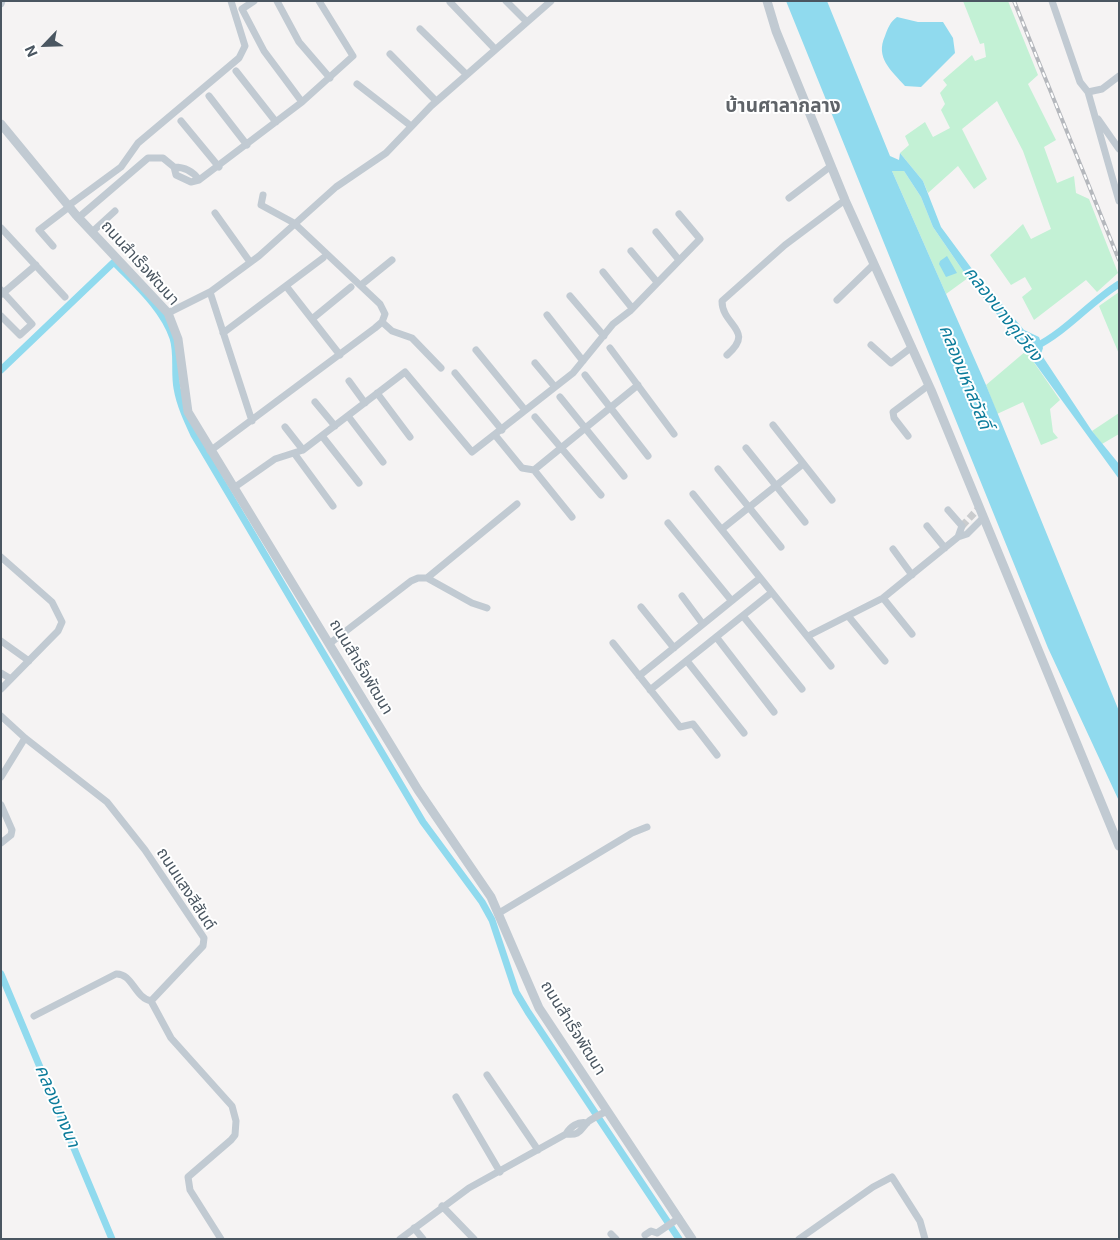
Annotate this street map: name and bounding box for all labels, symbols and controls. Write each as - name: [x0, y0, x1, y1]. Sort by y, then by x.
- north arrow: [20, 20, 70, 70]
- text: N: [21, 43, 41, 60]
- district label: บ้านศาลากลาง: [725, 95, 841, 117]
- street label: ถนนสำเร็จพัฒนา: [97, 217, 183, 309]
- water label: คลองบางคูเวียง: [959, 262, 1047, 366]
- water label: คลองมหาสวัสดิ์: [934, 322, 996, 432]
- street label: ถนนสำเร็จพัฒนา: [325, 616, 397, 718]
- street label: ถนนแสงสีสันต์: [152, 844, 220, 934]
- street label: ถนนสำเร็จพัฒนา: [536, 977, 610, 1079]
- water label: คลองบางนา: [30, 1062, 84, 1150]

